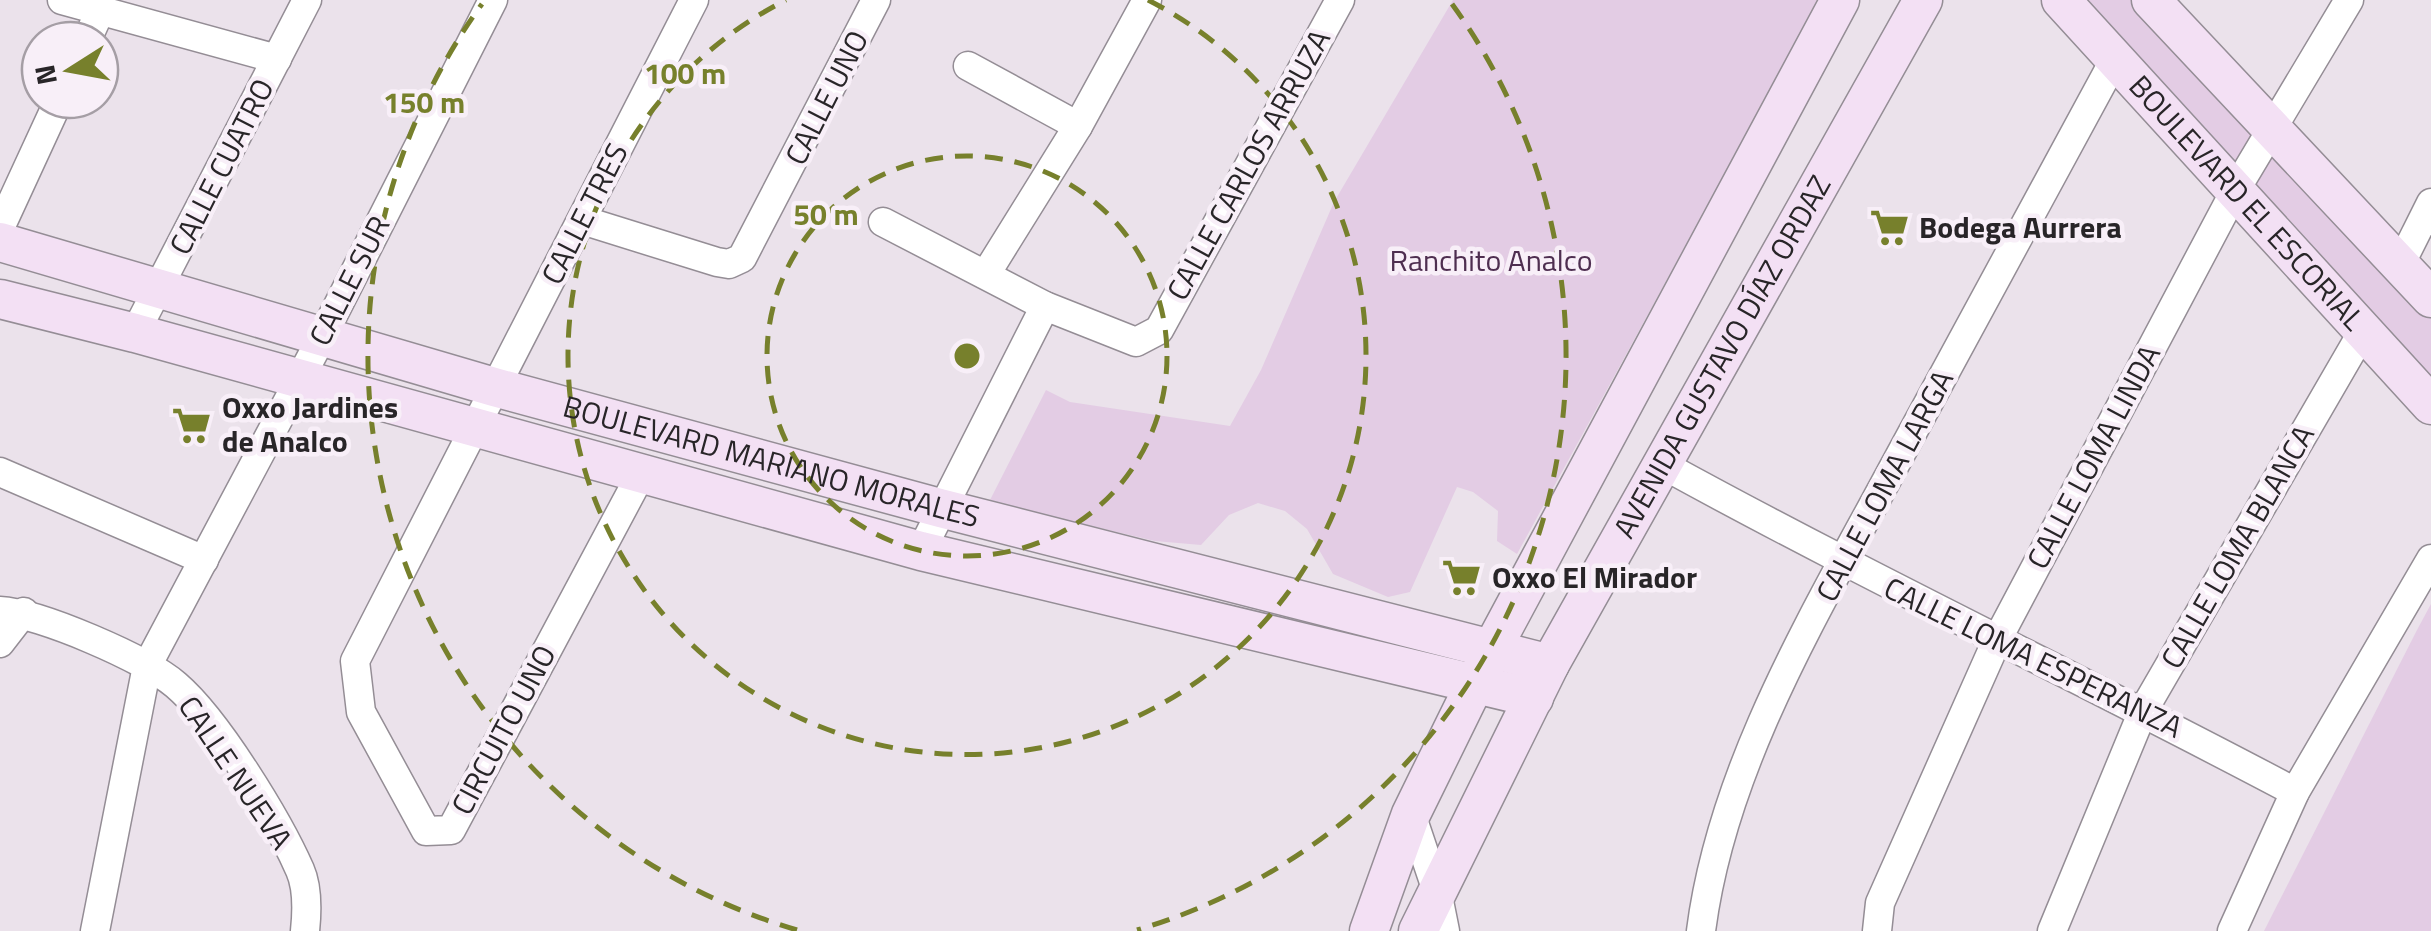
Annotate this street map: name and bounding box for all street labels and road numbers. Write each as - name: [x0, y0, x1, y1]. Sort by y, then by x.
- street label: CALLE CARLOS ARRUZA: [1154, 21, 1342, 308]
- street label: CALLE UNO: [773, 22, 880, 173]
- street label: BOULEVARD EL ESCORIAL: [2118, 64, 2376, 340]
- street label: CALLE CUATRO: [157, 71, 285, 263]
- street label: CALLE TRES: [529, 135, 639, 292]
- street label: AVENIDA GUSTAVO DÍAZ ORDAZ: [1601, 167, 1842, 546]
- street label: CALLE SUR: [297, 208, 401, 353]
- street label: CALLE LOMA LINDA: [2015, 336, 2172, 577]
- street label: CALLE LOMA LARGA: [1804, 361, 1965, 610]
- street label: BOULEVARD MARIANO MORALES: [558, 383, 984, 539]
- street label: CALLE LOMA BLANCA: [2149, 416, 2326, 677]
- street label: CALLE LOMA ESPERANZA: [1876, 565, 2191, 749]
- street label: CIRCUITO UNO: [439, 637, 567, 823]
- street label: CALLE NUEVA: [167, 686, 304, 859]

